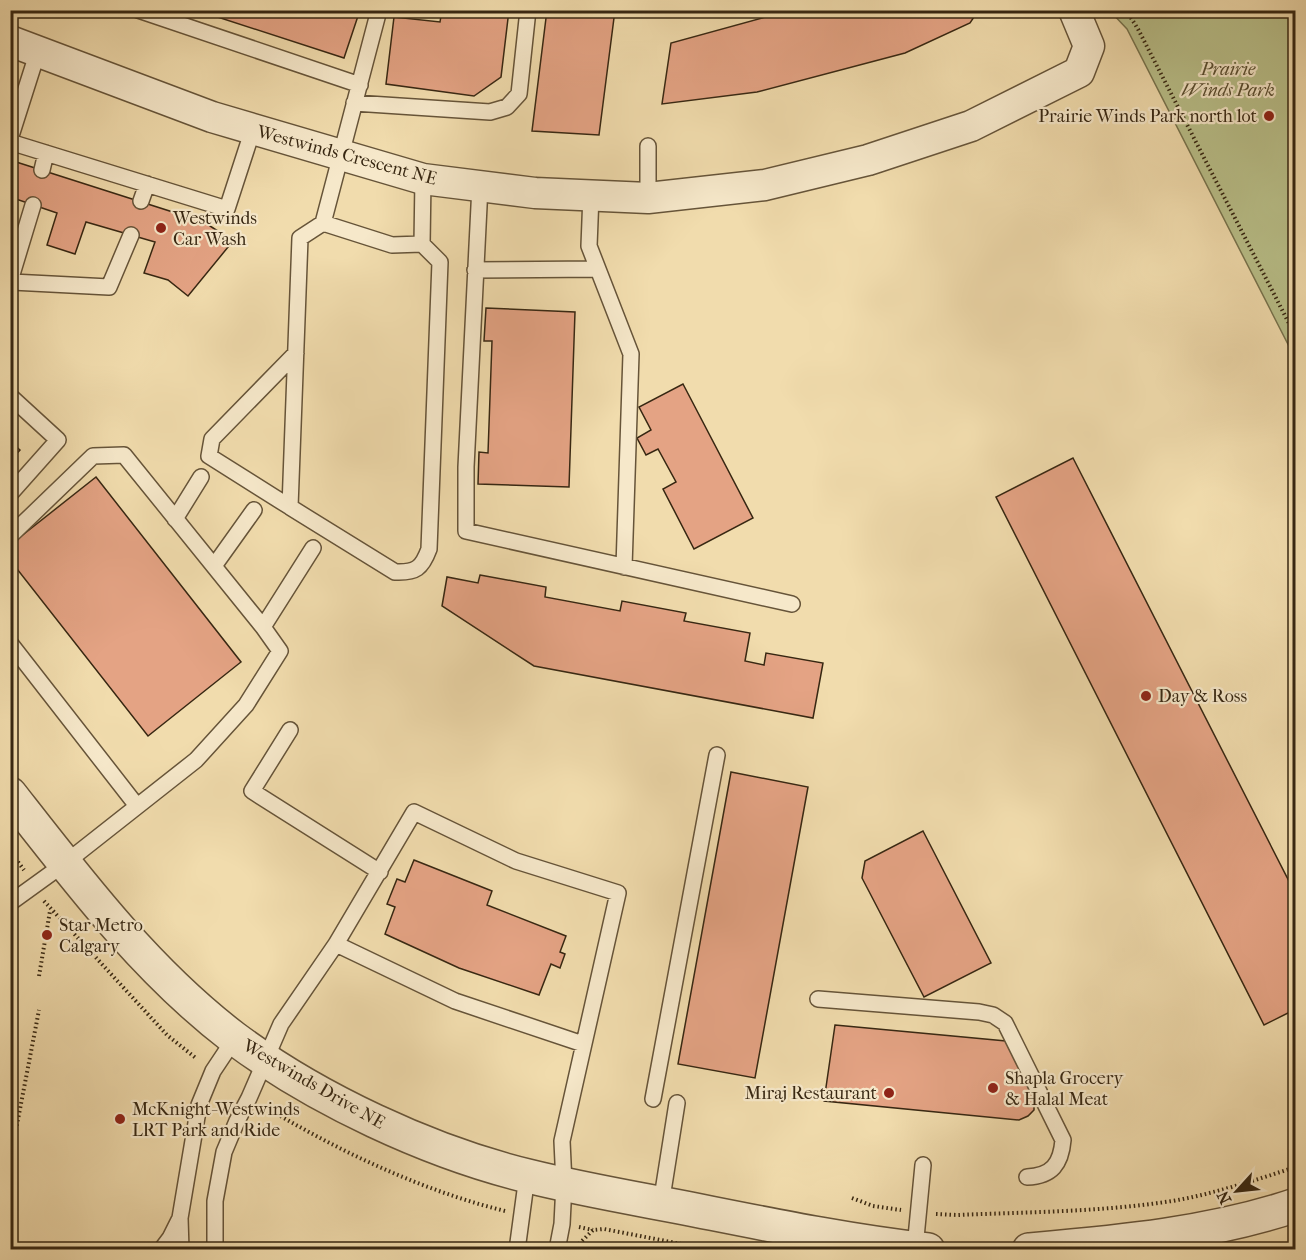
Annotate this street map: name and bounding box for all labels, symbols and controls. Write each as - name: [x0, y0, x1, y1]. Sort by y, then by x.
- park label: Prairie Winds Park: [1181, 59, 1275, 101]
- place label: Prairie Winds Park north lot: [1038, 106, 1258, 127]
- marker: Prairie Winds Park north lot: [1262, 109, 1276, 123]
- street label: Westwinds Crescent NE: [254, 121, 439, 190]
- place label: Westwinds Car Wash: [172, 208, 257, 250]
- marker: Westwinds Car Wash: [154, 221, 168, 235]
- place label: Day & Ross: [1158, 686, 1247, 707]
- marker: Day & Ross: [1139, 689, 1153, 703]
- place label: Star Metro Calgary: [59, 915, 143, 957]
- marker: Star Metro Calgary: [40, 928, 54, 942]
- street label: Westwinds Drive NE: [238, 1035, 388, 1134]
- place label: Shapla Grocery & Halal Meat: [1005, 1068, 1124, 1110]
- marker: Shapla Grocery & Halal Meat: [986, 1081, 1000, 1095]
- place label: Miraj Restaurant: [745, 1083, 878, 1104]
- marker: Miraj Restaurant: [882, 1086, 896, 1100]
- place label: McKnight-Westwinds LRT Park and Ride: [132, 1099, 300, 1141]
- marker: McKnight-Westwinds LRT Park and Ride: [113, 1112, 127, 1126]
- north arrow: [1207, 1161, 1267, 1221]
- text: N: [1212, 1187, 1235, 1207]

